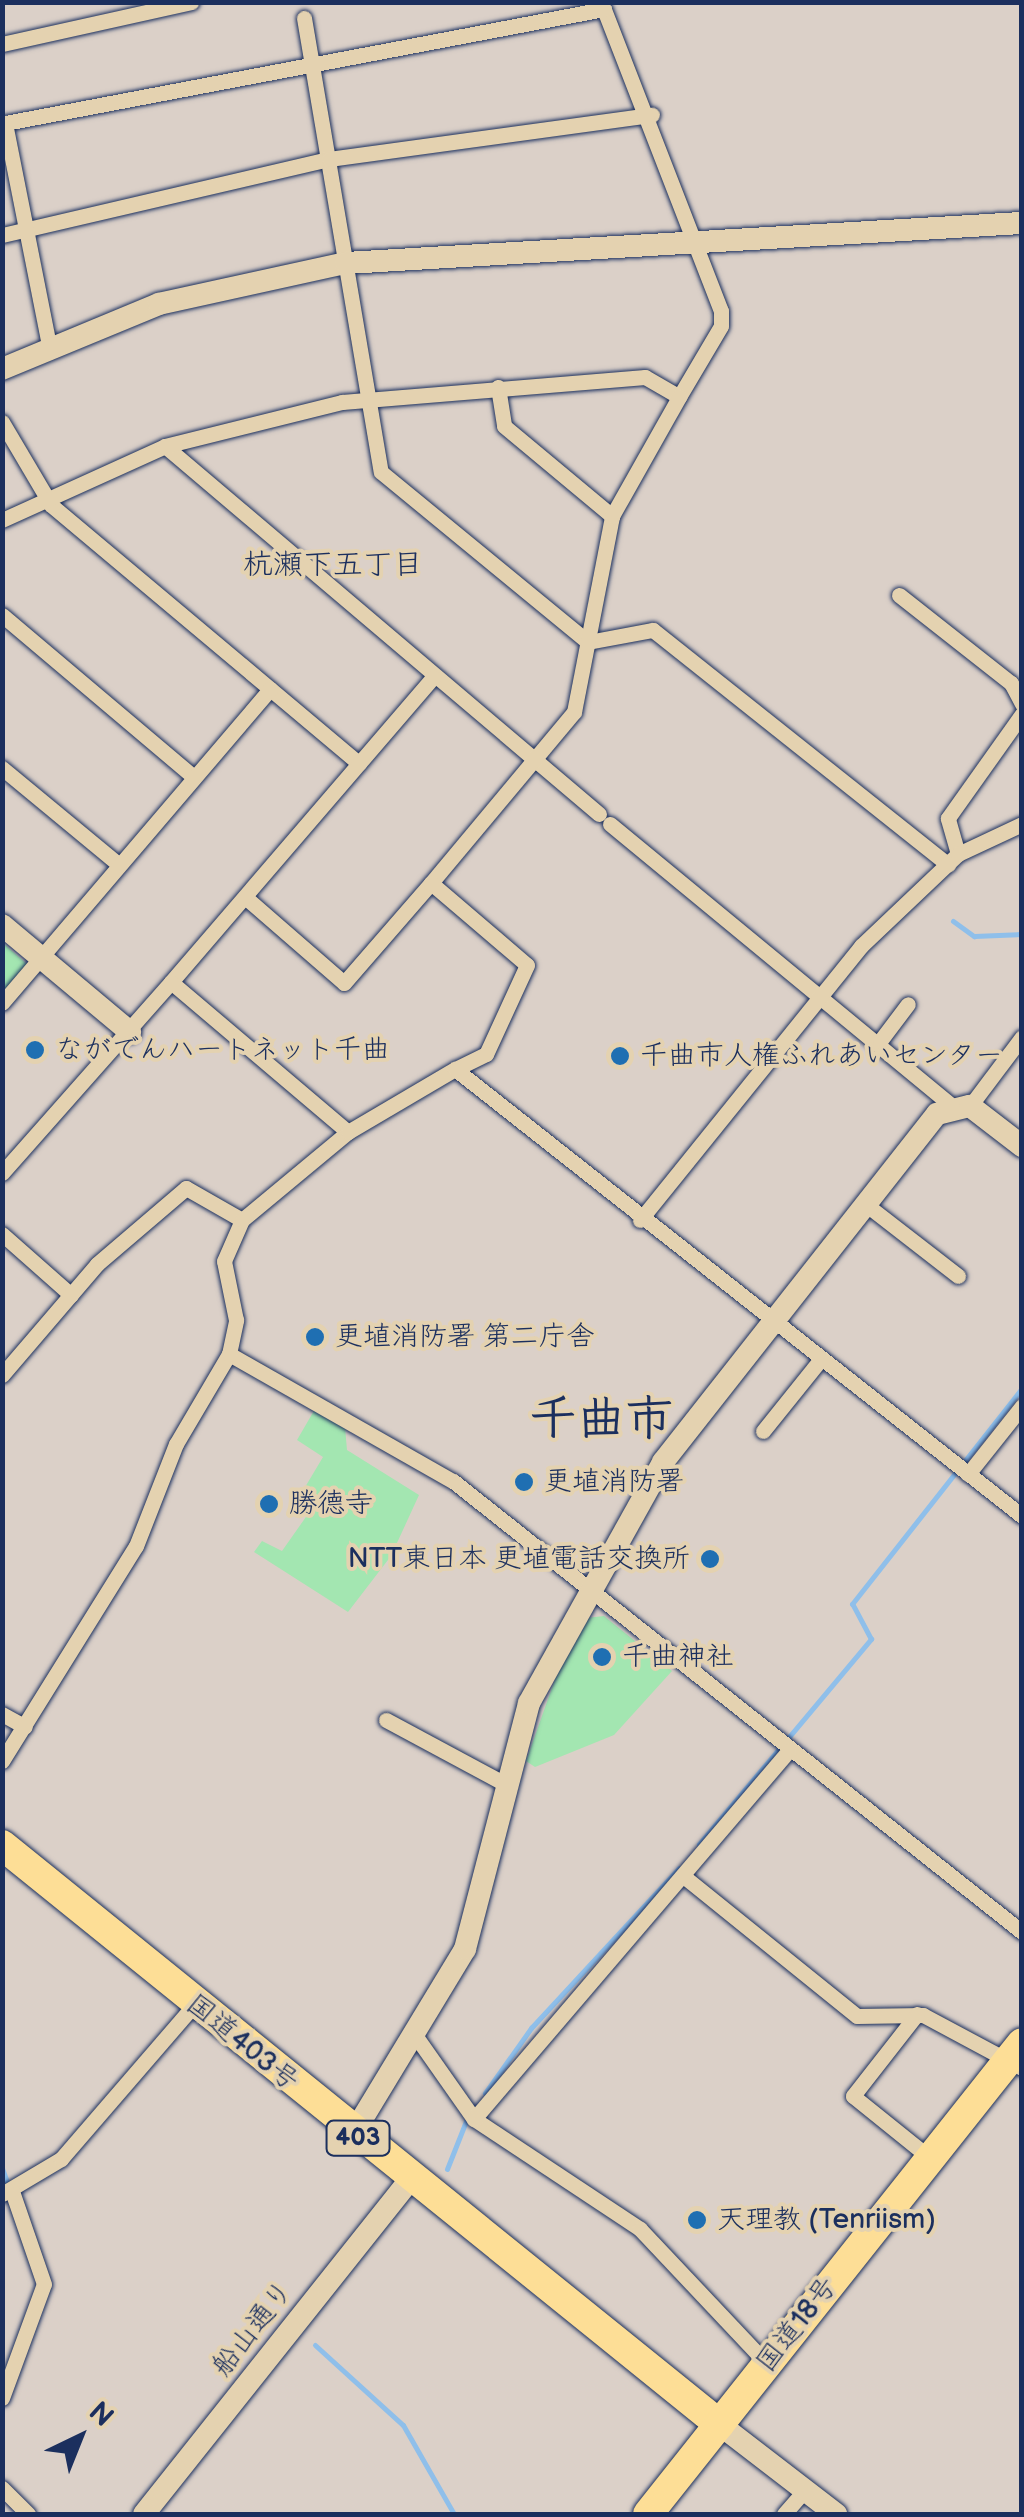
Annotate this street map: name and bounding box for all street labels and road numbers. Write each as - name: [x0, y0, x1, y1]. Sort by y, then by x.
- street label: 国道403号: [179, 1988, 305, 2098]
- road number: 403: [326, 2118, 390, 2158]
- street label: 国道18号: [750, 2271, 844, 2379]
- street label: 船山通り: [205, 2275, 301, 2383]

